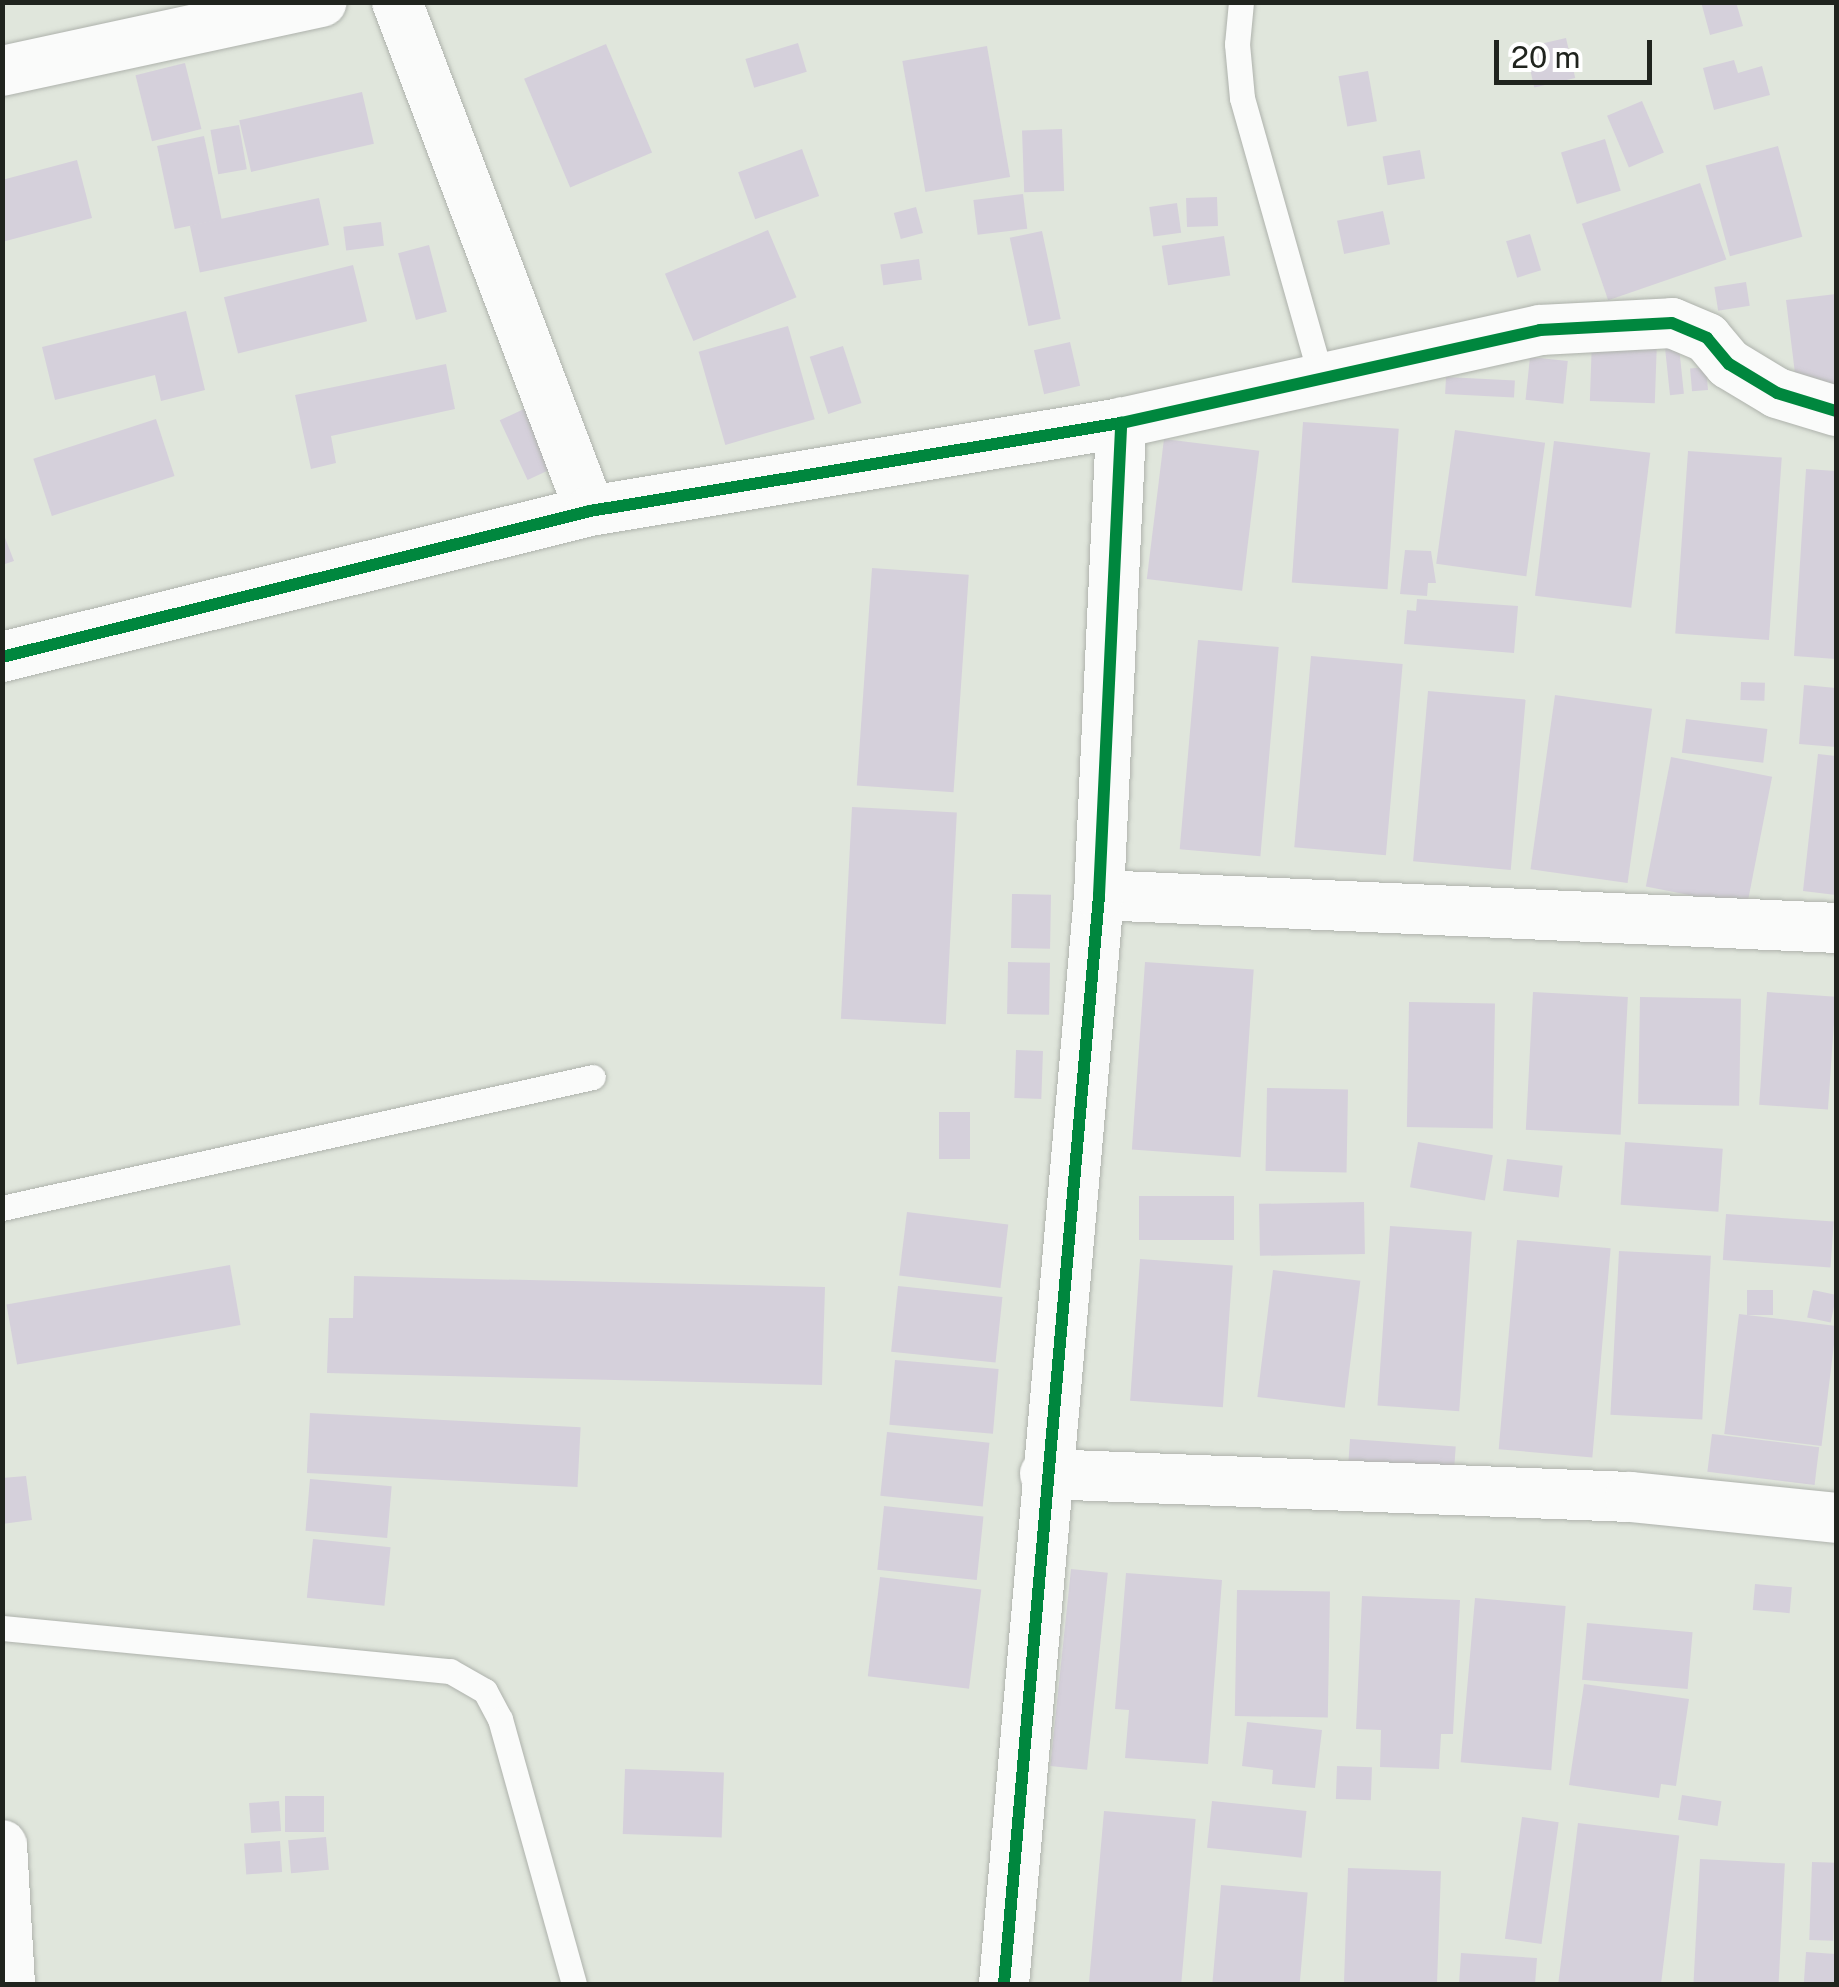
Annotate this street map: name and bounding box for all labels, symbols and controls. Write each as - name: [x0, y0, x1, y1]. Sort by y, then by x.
- scale bar: [1499, 20, 1656, 82]
- text: 20 m: [1511, 39, 1580, 75]

